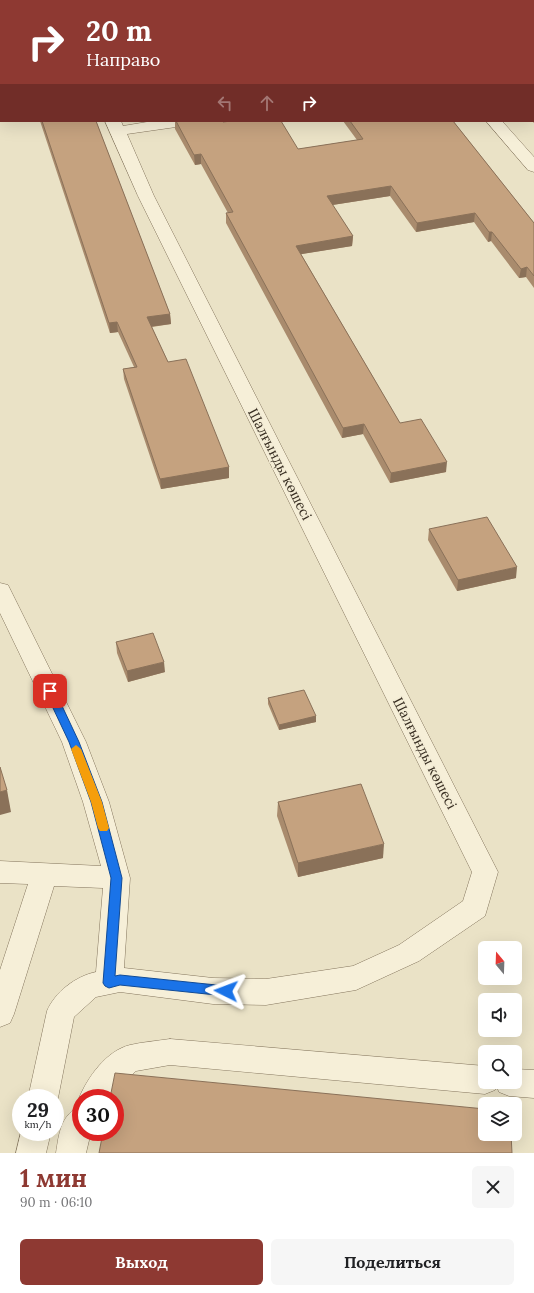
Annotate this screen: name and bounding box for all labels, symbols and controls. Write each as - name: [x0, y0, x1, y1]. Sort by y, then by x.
- text: 20 m: [86, 13, 152, 49]
- icon: right: [20, 16, 72, 68]
- text: Направо: [86, 48, 160, 71]
- icon: left: [214, 92, 236, 114]
- icon: ahead: [256, 92, 278, 114]
- icon: right: [298, 92, 320, 114]
- street label: Шалғынды көшесі: [244, 405, 316, 523]
- pin: [33, 674, 67, 708]
- icon: arrive: [39, 680, 61, 702]
- street label: Шалғынды көшесі: [389, 694, 461, 812]
- north arrow: [478, 941, 522, 985]
- map controls: [478, 941, 522, 1141]
- position arrow: [205, 970, 247, 1012]
- button: sound: [478, 993, 522, 1037]
- button: search: [478, 1045, 522, 1089]
- speed limit sign: 30: [72, 1089, 124, 1141]
- text: 29: [27, 1097, 49, 1122]
- button: layers: [478, 1097, 522, 1141]
- text: km/h: [24, 1118, 52, 1131]
- text: 1 мин: [20, 1163, 87, 1194]
- button: close: [472, 1166, 514, 1208]
- text: 90 m · 06:10: [20, 1194, 92, 1211]
- button: Выход: [20, 1239, 263, 1285]
- button: Поделиться: [271, 1239, 514, 1285]

